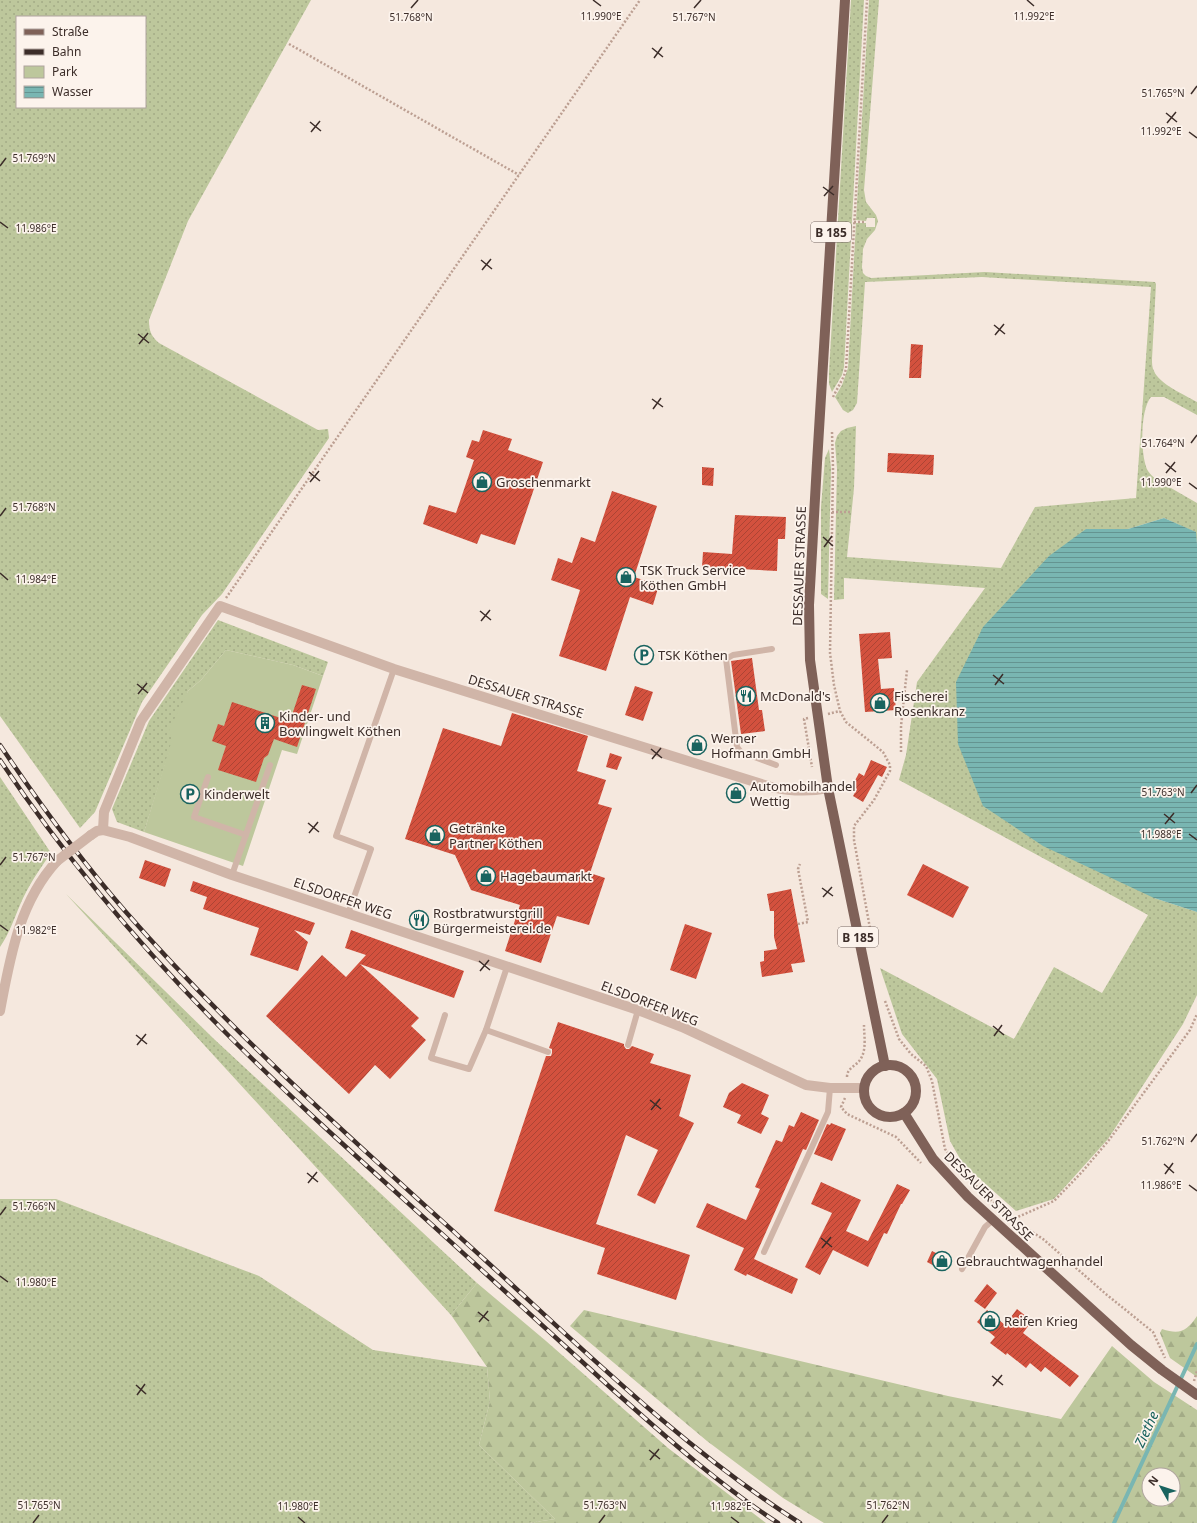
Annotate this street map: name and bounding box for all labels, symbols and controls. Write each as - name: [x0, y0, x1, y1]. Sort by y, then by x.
- text: 11.990°E: [580, 9, 622, 23]
- text: 11.992°E: [1013, 9, 1055, 23]
- text: 51.768°N: [389, 10, 433, 24]
- text: 51.767°N: [672, 10, 716, 24]
- legend: [16, 16, 146, 108]
- text: Straße: [52, 23, 89, 40]
- text: Bahn: [52, 43, 81, 60]
- text: Park: [52, 63, 78, 80]
- text: Wasser: [52, 83, 93, 100]
- text: 51.765°N: [1141, 86, 1185, 100]
- text: 11.992°E: [1140, 124, 1182, 138]
- text: 51.769°N: [12, 151, 56, 165]
- text: 11.986°E: [15, 221, 57, 235]
- road number: B 185: [811, 222, 851, 242]
- text: 51.764°N: [1141, 436, 1185, 450]
- shop icon: Groschenmarkt: [471, 471, 493, 493]
- place label: Groschenmarkt: [496, 473, 591, 491]
- text: 11.990°E: [1140, 475, 1182, 489]
- text: 51.768°N: [12, 500, 56, 514]
- street label: DESSAUER STRASSE: [788, 506, 810, 626]
- place label: TSK Truck Service Köthen GmbH: [640, 561, 746, 594]
- shop icon: TSK Truck Service Köthen GmbH: [615, 566, 637, 588]
- text: 11.984°E: [15, 572, 57, 586]
- parking icon: TSK Köthen: [633, 644, 655, 666]
- place label: TSK Köthen: [658, 646, 728, 664]
- street label: DESSAUER STRASSE: [466, 670, 586, 722]
- restaurant icon: McDonald's: [735, 685, 757, 707]
- place label: McDonald's: [760, 687, 831, 705]
- place label: Fischerei Rosenkranz: [894, 687, 965, 720]
- shop icon: Fischerei Rosenkranz: [869, 692, 891, 714]
- place label: Kinder- und Bowlingwelt Köthen: [279, 707, 401, 740]
- building icon: Kinder- und Bowlingwelt Köthen: [254, 712, 276, 734]
- place label: Werner Hofmann GmbH: [711, 729, 811, 762]
- shop icon: Werner Hofmann GmbH: [686, 734, 708, 756]
- place label: Automobilhandel Wettig: [750, 777, 856, 810]
- shop icon: Automobilhandel Wettig: [725, 782, 747, 804]
- parking icon: Kinderwelt: [179, 783, 201, 805]
- place label: Kinderwelt: [204, 785, 270, 803]
- text: 51.763°N: [1141, 785, 1185, 799]
- place label: Getränke Partner Köthen: [449, 819, 542, 852]
- shop icon: Getränke Partner Köthen: [424, 824, 446, 846]
- text: 11.988°E: [1140, 827, 1182, 841]
- text: 51.767°N: [12, 850, 56, 864]
- shop icon: Hagebaumarkt: [475, 865, 497, 887]
- place label: Hagebaumarkt: [500, 867, 592, 885]
- street label: ELSDORFER WEG: [291, 873, 395, 923]
- place label: Rostbratwurstgrill Bürgermeisterei.de: [433, 904, 551, 937]
- restaurant icon: Rostbratwurstgrill Bürgermeisterei.de: [408, 909, 430, 931]
- text: 11.982°E: [15, 923, 57, 937]
- road number: B 185: [838, 927, 878, 947]
- street label: ELSDORFER WEG: [599, 976, 701, 1030]
- text: 51.762°N: [1141, 1134, 1185, 1148]
- street label: DESSAUER STRASSE: [940, 1147, 1038, 1245]
- text: 11.986°E: [1140, 1178, 1182, 1192]
- text: 51.766°N: [12, 1199, 56, 1213]
- shop icon: Gebrauchtwagenhandel: [931, 1250, 953, 1272]
- place label: Gebrauchtwagenhandel: [956, 1252, 1103, 1270]
- text: 11.980°E: [15, 1275, 57, 1289]
- shop icon: Reifen Krieg: [979, 1310, 1001, 1332]
- place label: Reifen Krieg: [1004, 1312, 1078, 1330]
- water label: Ziethe: [1129, 1408, 1163, 1451]
- north arrow: [1141, 1467, 1181, 1507]
- text: N: [1144, 1472, 1161, 1489]
- text: 51.765°N: [17, 1498, 61, 1512]
- text: 51.763°N: [583, 1498, 627, 1512]
- text: 51.762°N: [866, 1498, 910, 1512]
- text: 11.980°E: [277, 1499, 319, 1513]
- text: 11.982°E: [710, 1499, 752, 1513]

